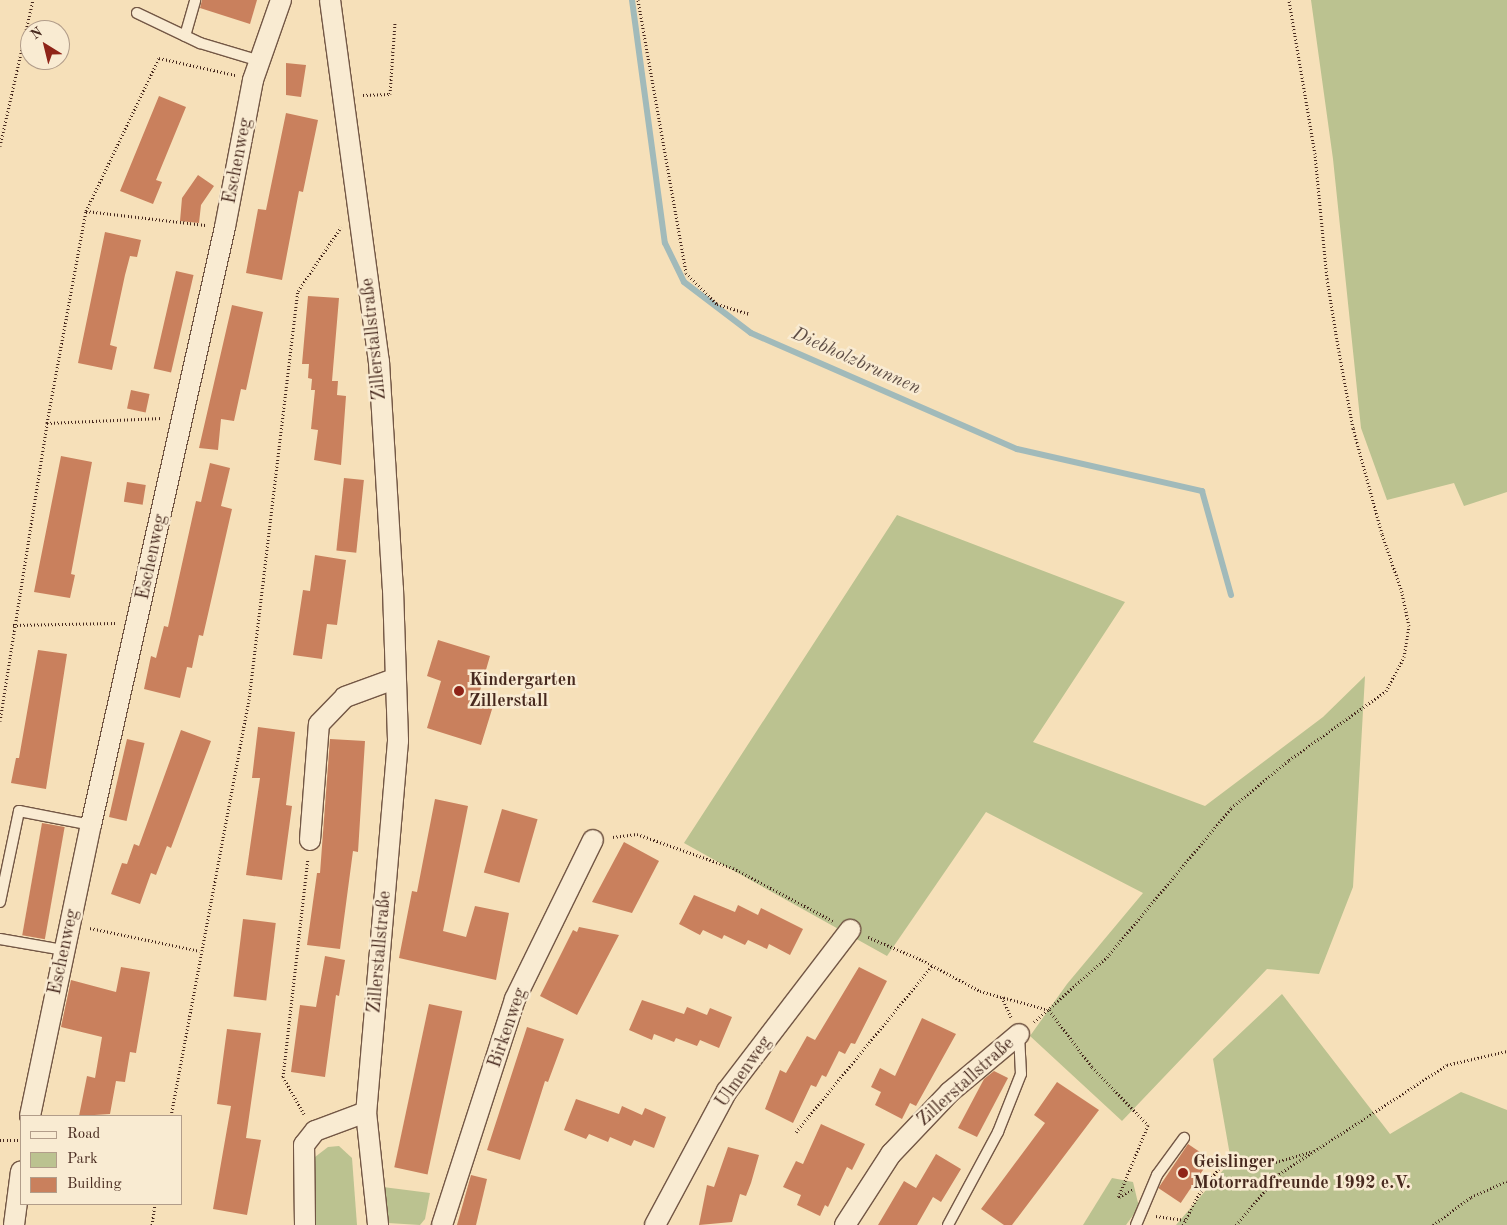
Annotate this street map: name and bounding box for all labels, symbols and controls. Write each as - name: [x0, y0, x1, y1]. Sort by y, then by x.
- north arrow: [20, 20, 70, 70]
- text: N: [28, 25, 45, 42]
- street label: Eschenweg: [219, 116, 257, 206]
- street label: Zillerstallstraße: [357, 277, 391, 401]
- water label: Diebholzbrunnen: [788, 323, 924, 401]
- street label: Eschenweg: [132, 512, 172, 602]
- place label: Kindergarten Zillerstall: [469, 670, 576, 712]
- marker: Kindergarten Zillerstall: [453, 685, 465, 697]
- street label: Zillerstallstraße: [364, 890, 396, 1014]
- street label: Eschenweg: [44, 907, 84, 997]
- street label: Birkenweg: [484, 985, 532, 1071]
- street label: Ulmenweg: [712, 1032, 776, 1112]
- street label: Zillerstallstraße: [913, 1033, 1019, 1131]
- legend: [20, 1115, 182, 1205]
- text: Road: [67, 1127, 100, 1142]
- text: Park: [67, 1152, 98, 1167]
- place label: Geislinger Motorradfreunde 1992 e.V.: [1193, 1152, 1411, 1194]
- marker: Geislinger Motorradfreunde 1992 e.V.: [1177, 1167, 1189, 1179]
- text: Building: [67, 1177, 122, 1192]

